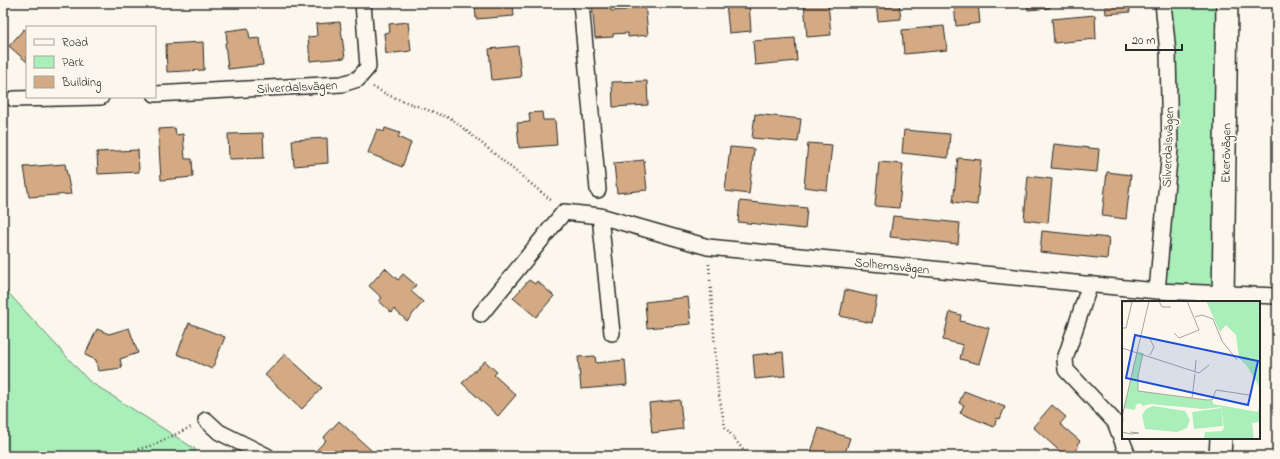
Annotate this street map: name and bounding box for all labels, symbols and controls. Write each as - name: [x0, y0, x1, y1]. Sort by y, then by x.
- legend: [26, 26, 156, 98]
- scale bar: [1126, 26, 1182, 52]
- text: 20 m: [1132, 32, 1155, 50]
- text: Road: [62, 34, 88, 52]
- text: Park: [62, 54, 84, 72]
- text: Building: [61, 74, 101, 93]
- street label: Silverdalsvägen: [256, 76, 338, 100]
- street label: Silverdalsvägen: [1158, 106, 1180, 188]
- street label: Ekerövägen: [1216, 123, 1238, 183]
- street label: Solhemsvägen: [853, 253, 930, 281]
- inset map: [1122, 301, 1260, 439]

